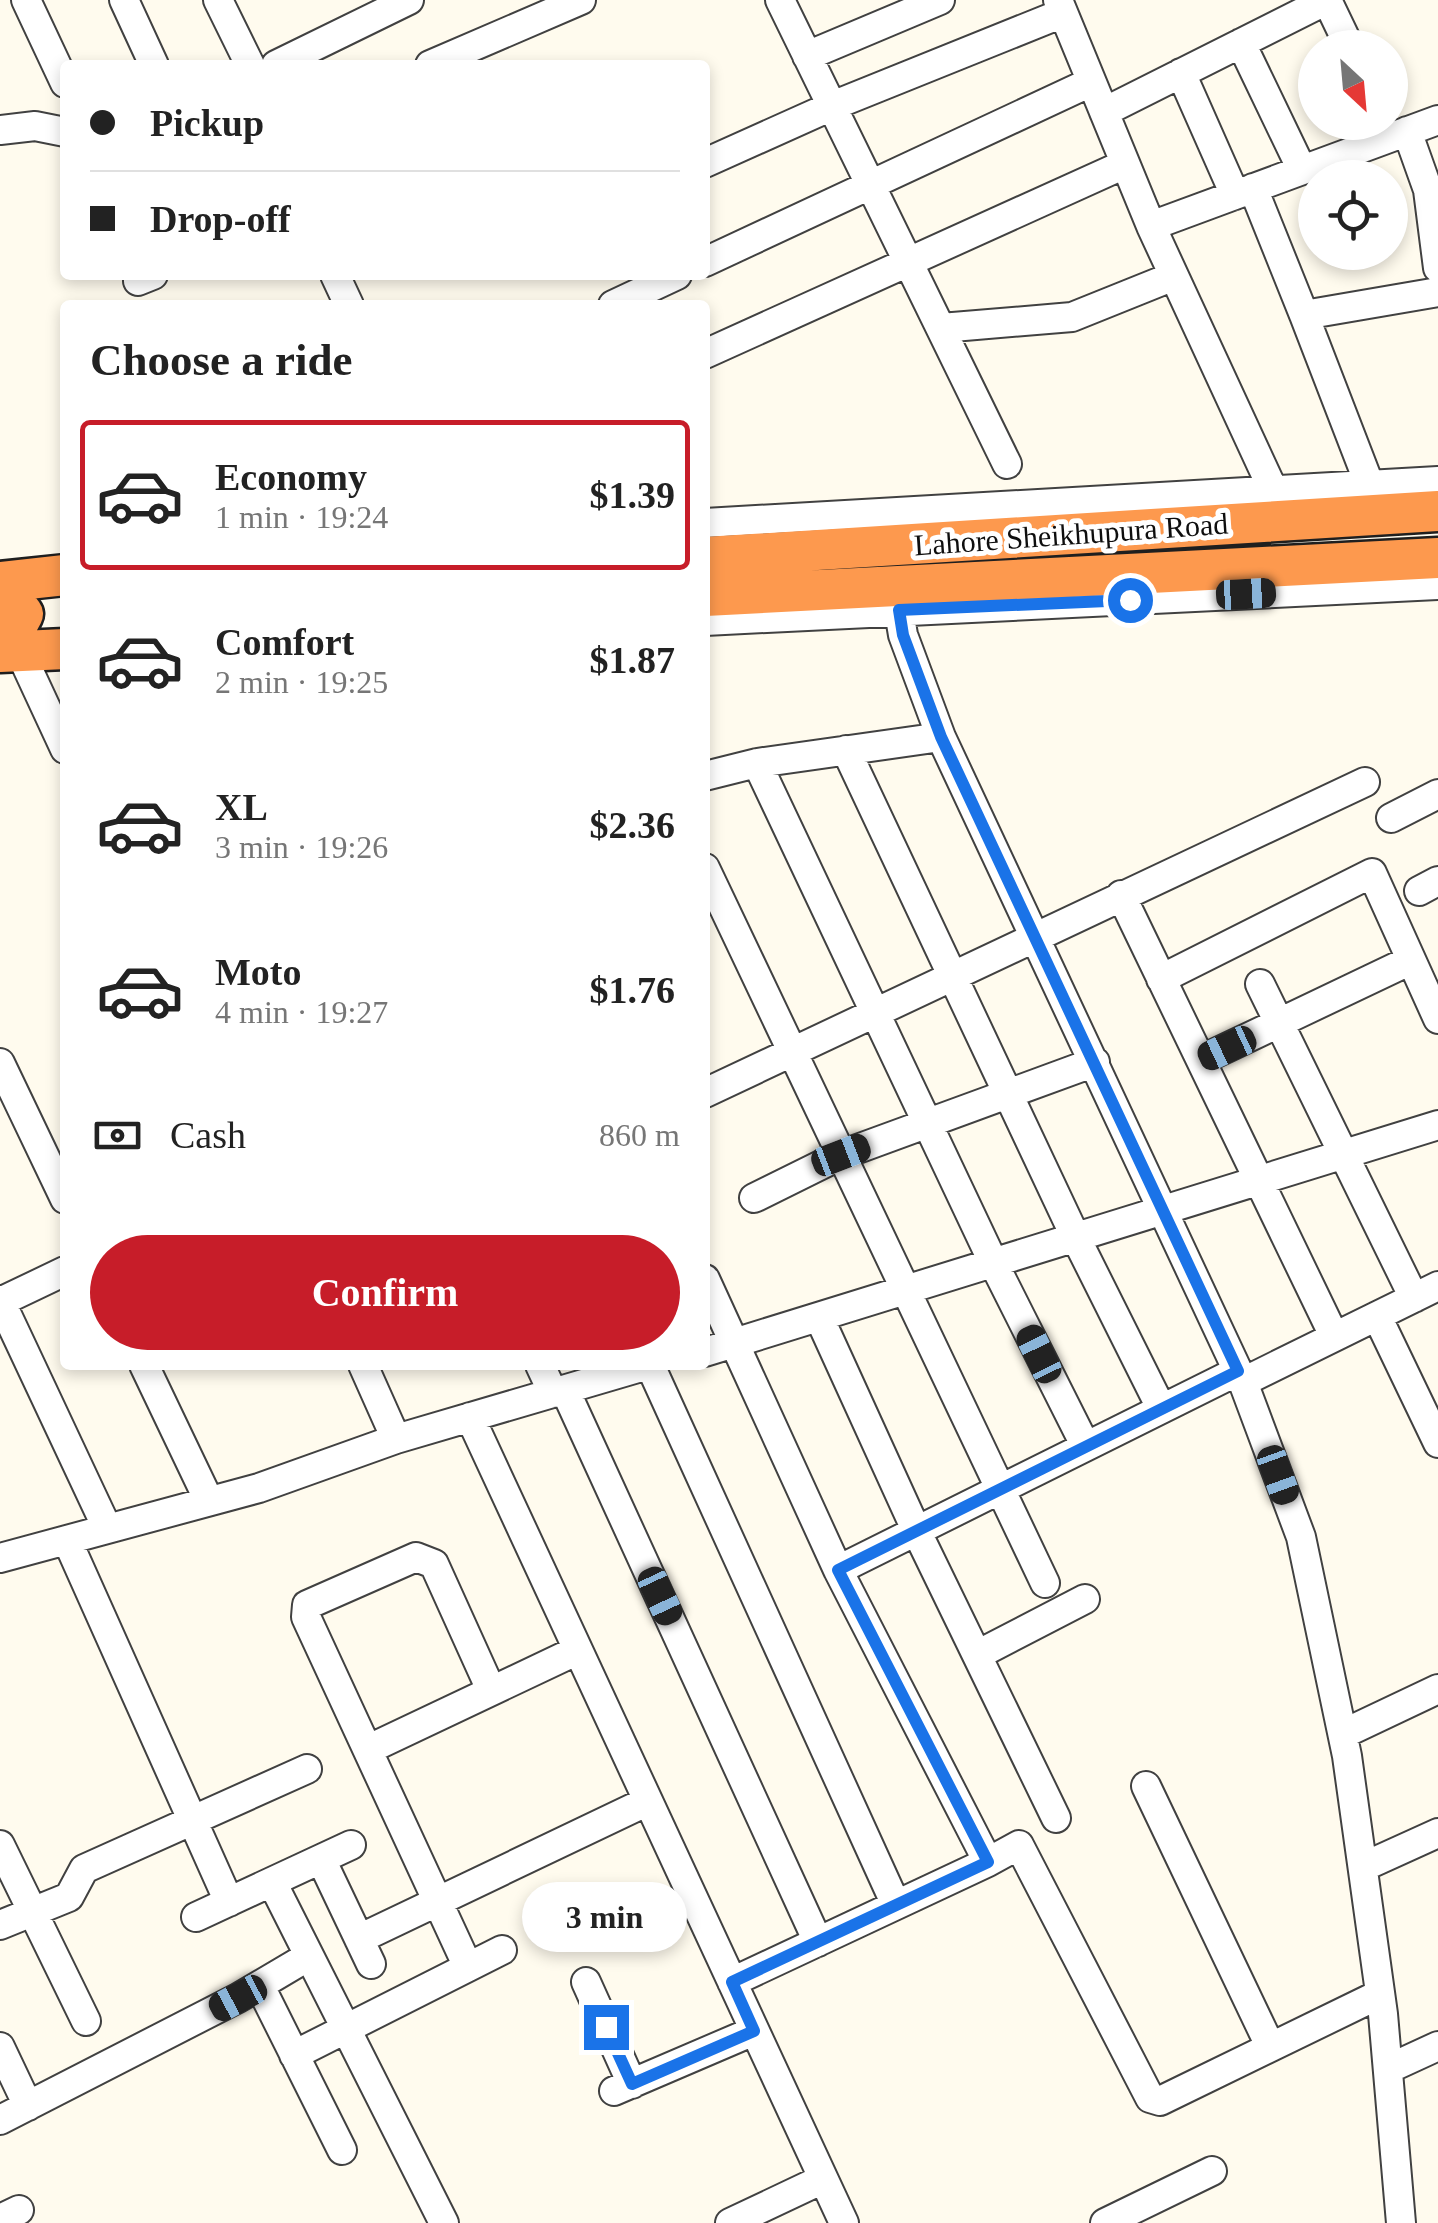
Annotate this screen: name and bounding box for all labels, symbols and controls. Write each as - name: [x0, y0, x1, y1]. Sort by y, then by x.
- north arrow: [1298, 30, 1408, 140]
- map controls: [1298, 30, 1408, 270]
- text: Pickup: [150, 102, 264, 144]
- button: locate: [1298, 160, 1408, 270]
- text: Drop-off: [150, 198, 291, 240]
- text: Choose a ride: [90, 335, 353, 385]
- icon: car: [95, 450, 185, 540]
- text: Economy: [215, 456, 367, 498]
- text: $1.39: [590, 474, 675, 516]
- text: 1 min · 19:24: [215, 499, 388, 535]
- street label: Lahore Sheikhupura Road: [913, 507, 1229, 561]
- car: [1215, 577, 1277, 611]
- route start: [1108, 578, 1153, 623]
- icon: car: [95, 615, 185, 705]
- text: Comfort: [215, 621, 354, 663]
- text: $1.87: [590, 639, 675, 681]
- text: 2 min · 19:25: [215, 664, 388, 700]
- icon: car: [95, 780, 185, 870]
- text: XL: [215, 786, 268, 828]
- text: $2.36: [590, 804, 675, 846]
- text: 3 min · 19:26: [215, 829, 388, 865]
- icon: car: [95, 945, 185, 1035]
- text: Moto: [215, 951, 302, 993]
- text: $1.76: [590, 969, 675, 1011]
- text: 4 min · 19:27: [215, 994, 388, 1030]
- car: [1193, 1022, 1261, 1074]
- icon: cash: [90, 1108, 145, 1163]
- text: Cash: [170, 1114, 246, 1156]
- text: 860 m: [599, 1117, 680, 1153]
- car: [808, 1130, 874, 1180]
- button: Confirm: [90, 1235, 680, 1350]
- car: [1012, 1320, 1066, 1388]
- car: [1254, 1442, 1302, 1508]
- car: [634, 1562, 686, 1630]
- callout: 3 min: [524, 1882, 688, 1952]
- text: 3 min: [566, 1899, 643, 1935]
- car: [204, 1971, 272, 2025]
- route end: [584, 2005, 629, 2050]

